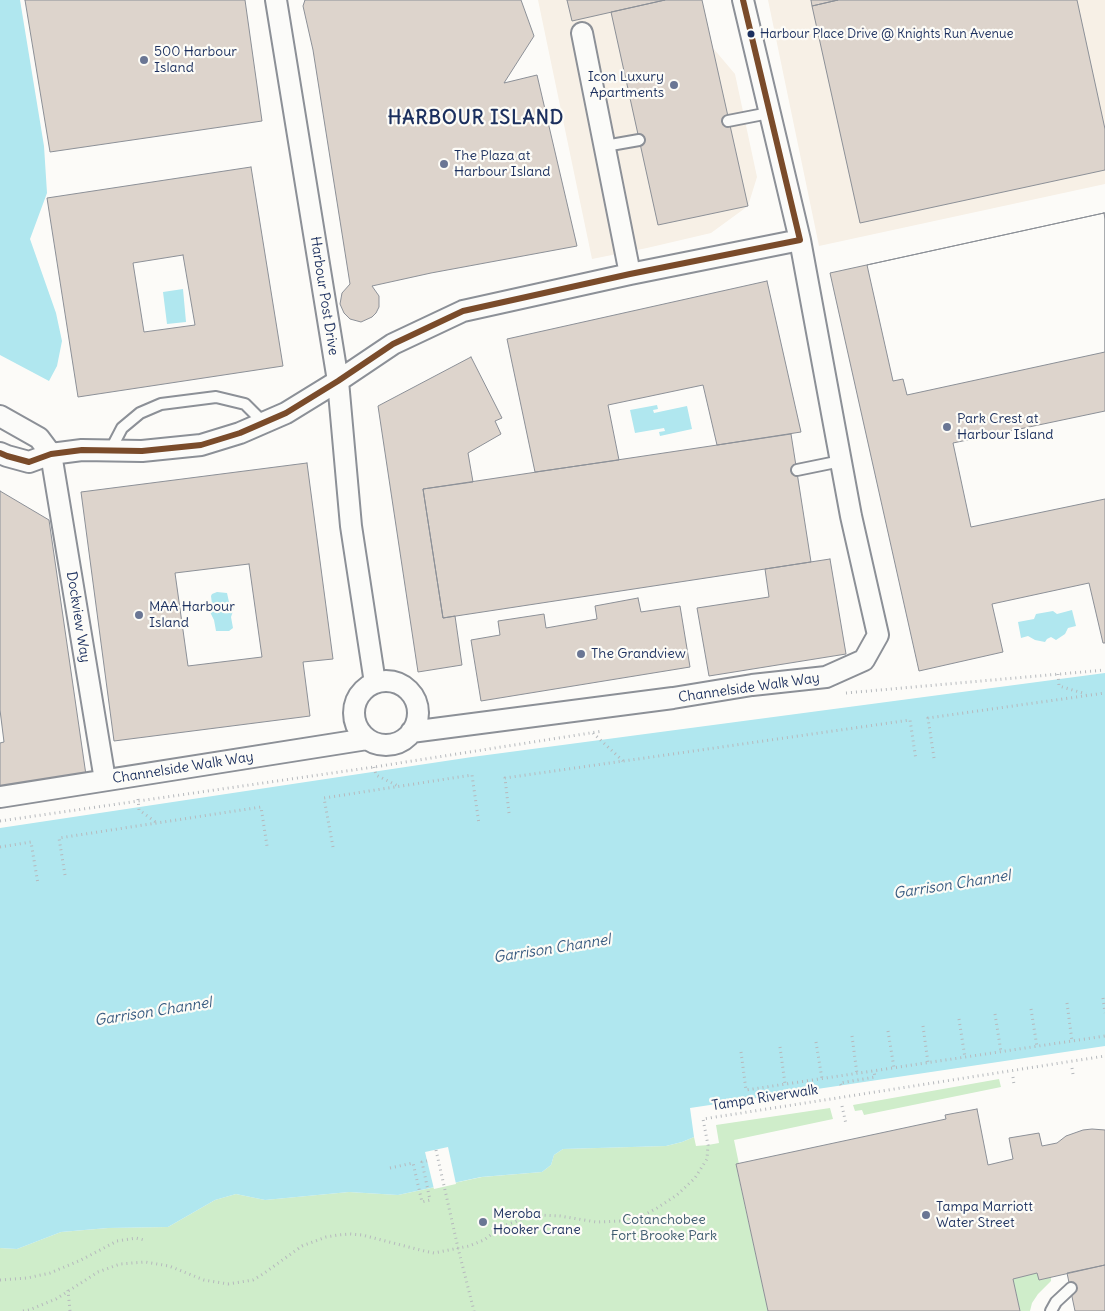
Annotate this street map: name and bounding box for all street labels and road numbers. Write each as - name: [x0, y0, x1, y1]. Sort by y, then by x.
- street label: Harbour Post Drive: [306, 235, 342, 357]
- street label: Dockview Way: [63, 570, 93, 664]
- street label: Channelside Walk Way: [677, 670, 821, 706]
- street label: Channelside Walk Way: [111, 749, 255, 787]
- street label: Tampa Riverwalk: [711, 1081, 819, 1115]

